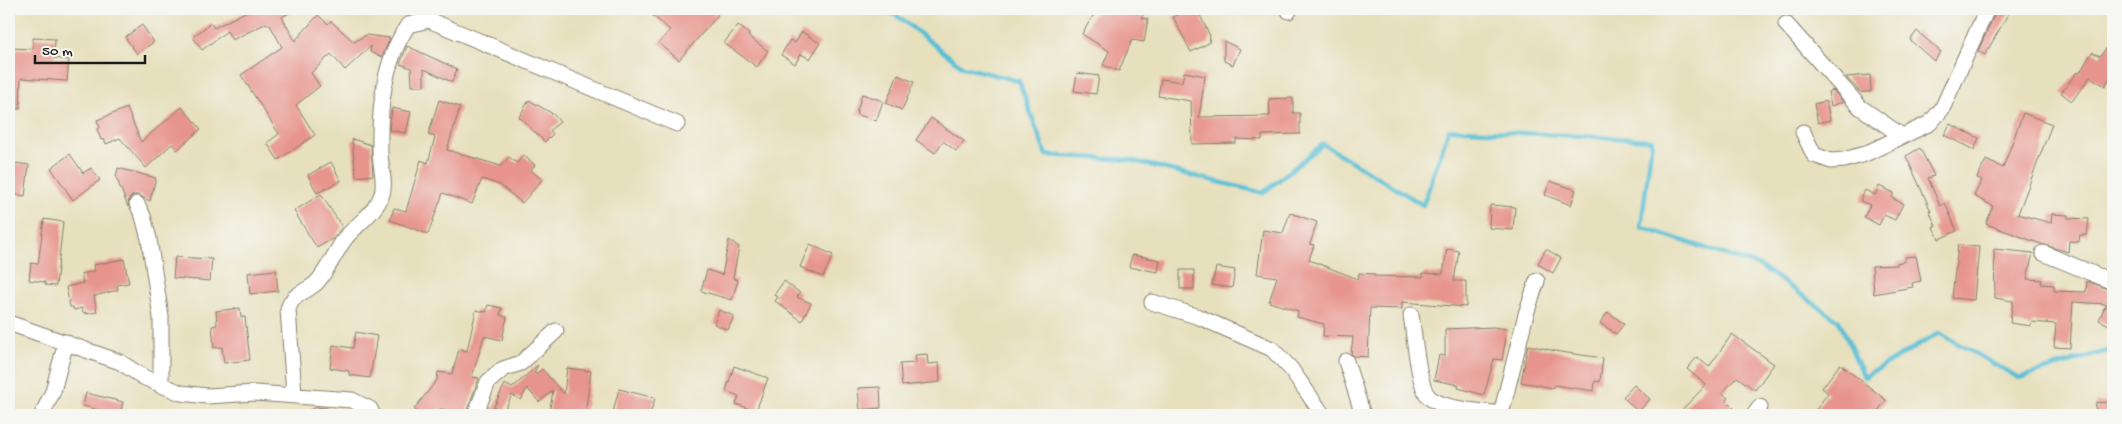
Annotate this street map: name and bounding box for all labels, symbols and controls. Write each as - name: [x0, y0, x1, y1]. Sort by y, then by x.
- scale bar: [35, 32, 145, 64]
- text: 50 m: [42, 43, 73, 61]

